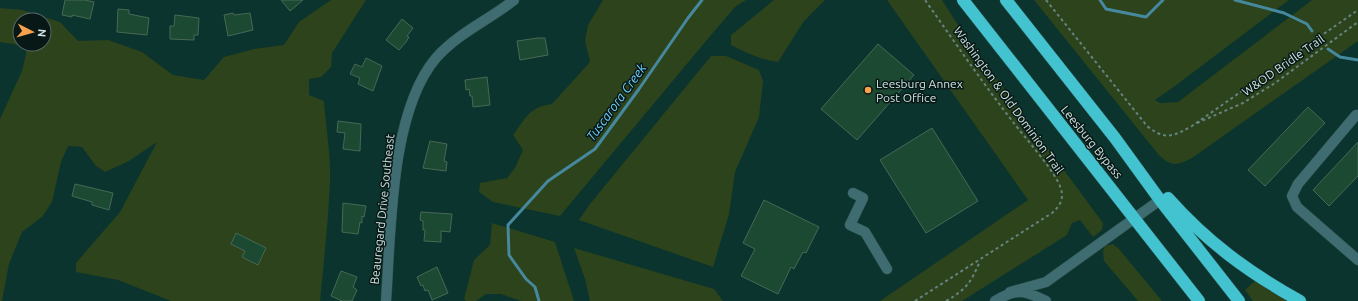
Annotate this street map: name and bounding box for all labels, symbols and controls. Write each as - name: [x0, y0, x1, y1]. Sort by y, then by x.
- north arrow: [12, 12, 52, 52]
- street label: Washington & Old Dominion Trail: [951, 24, 1067, 176]
- text: N: [36, 28, 48, 38]
- street label: W&OD Bridle Trail: [1239, 32, 1327, 98]
- water label: Tuscarora Creek: [583, 61, 649, 143]
- place label: Leesburg Annex Post Office: [876, 77, 963, 104]
- marker: Leesburg Annex Post Office: [863, 85, 873, 95]
- street label: Leesburg Bypass: [1059, 103, 1125, 181]
- street label: Beauregard Drive Southeast: [368, 133, 396, 285]

